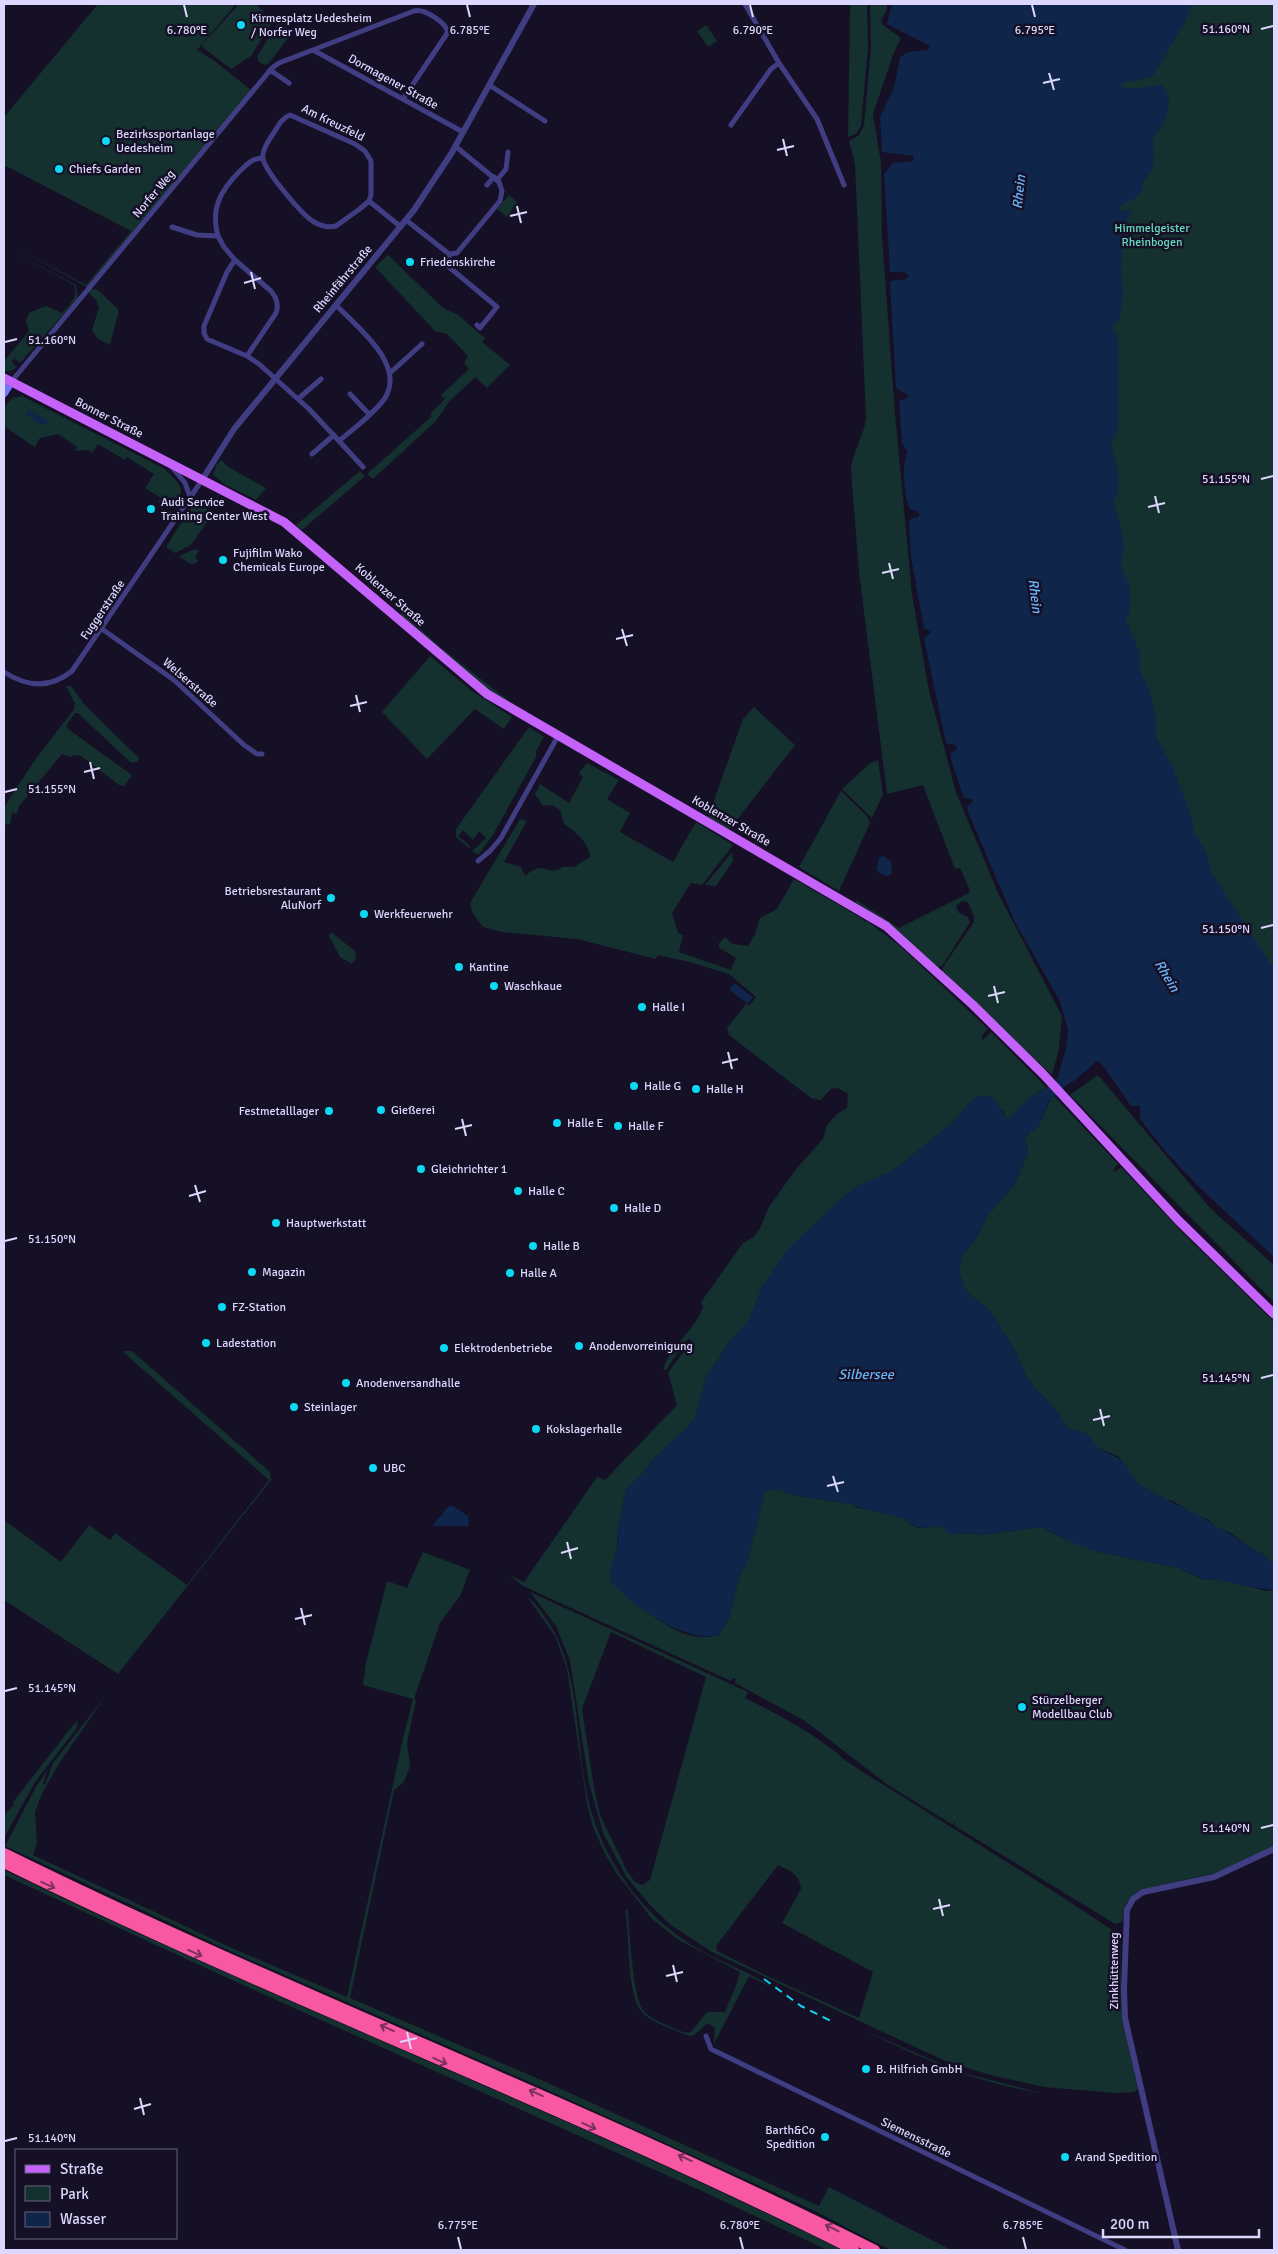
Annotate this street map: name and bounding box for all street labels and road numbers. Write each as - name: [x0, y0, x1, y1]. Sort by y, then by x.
- street label: Dormagener Straße: [345, 51, 441, 113]
- street label: Am Kreuzfeld: [299, 101, 367, 145]
- street label: Norfer Weg: [130, 167, 178, 221]
- street label: Rheinfährstraße: [310, 242, 376, 316]
- street label: Bonner Straße: [72, 394, 146, 442]
- street label: Koblenzer Straße: [352, 560, 428, 630]
- street label: Fuggerstraße: [77, 577, 129, 643]
- street label: Welserstraße: [159, 655, 221, 711]
- street label: Koblenzer Straße: [689, 792, 773, 850]
- street label: Zinkhüttenweg: [1107, 1932, 1122, 2010]
- street label: Siemensstraße: [878, 2114, 954, 2162]

